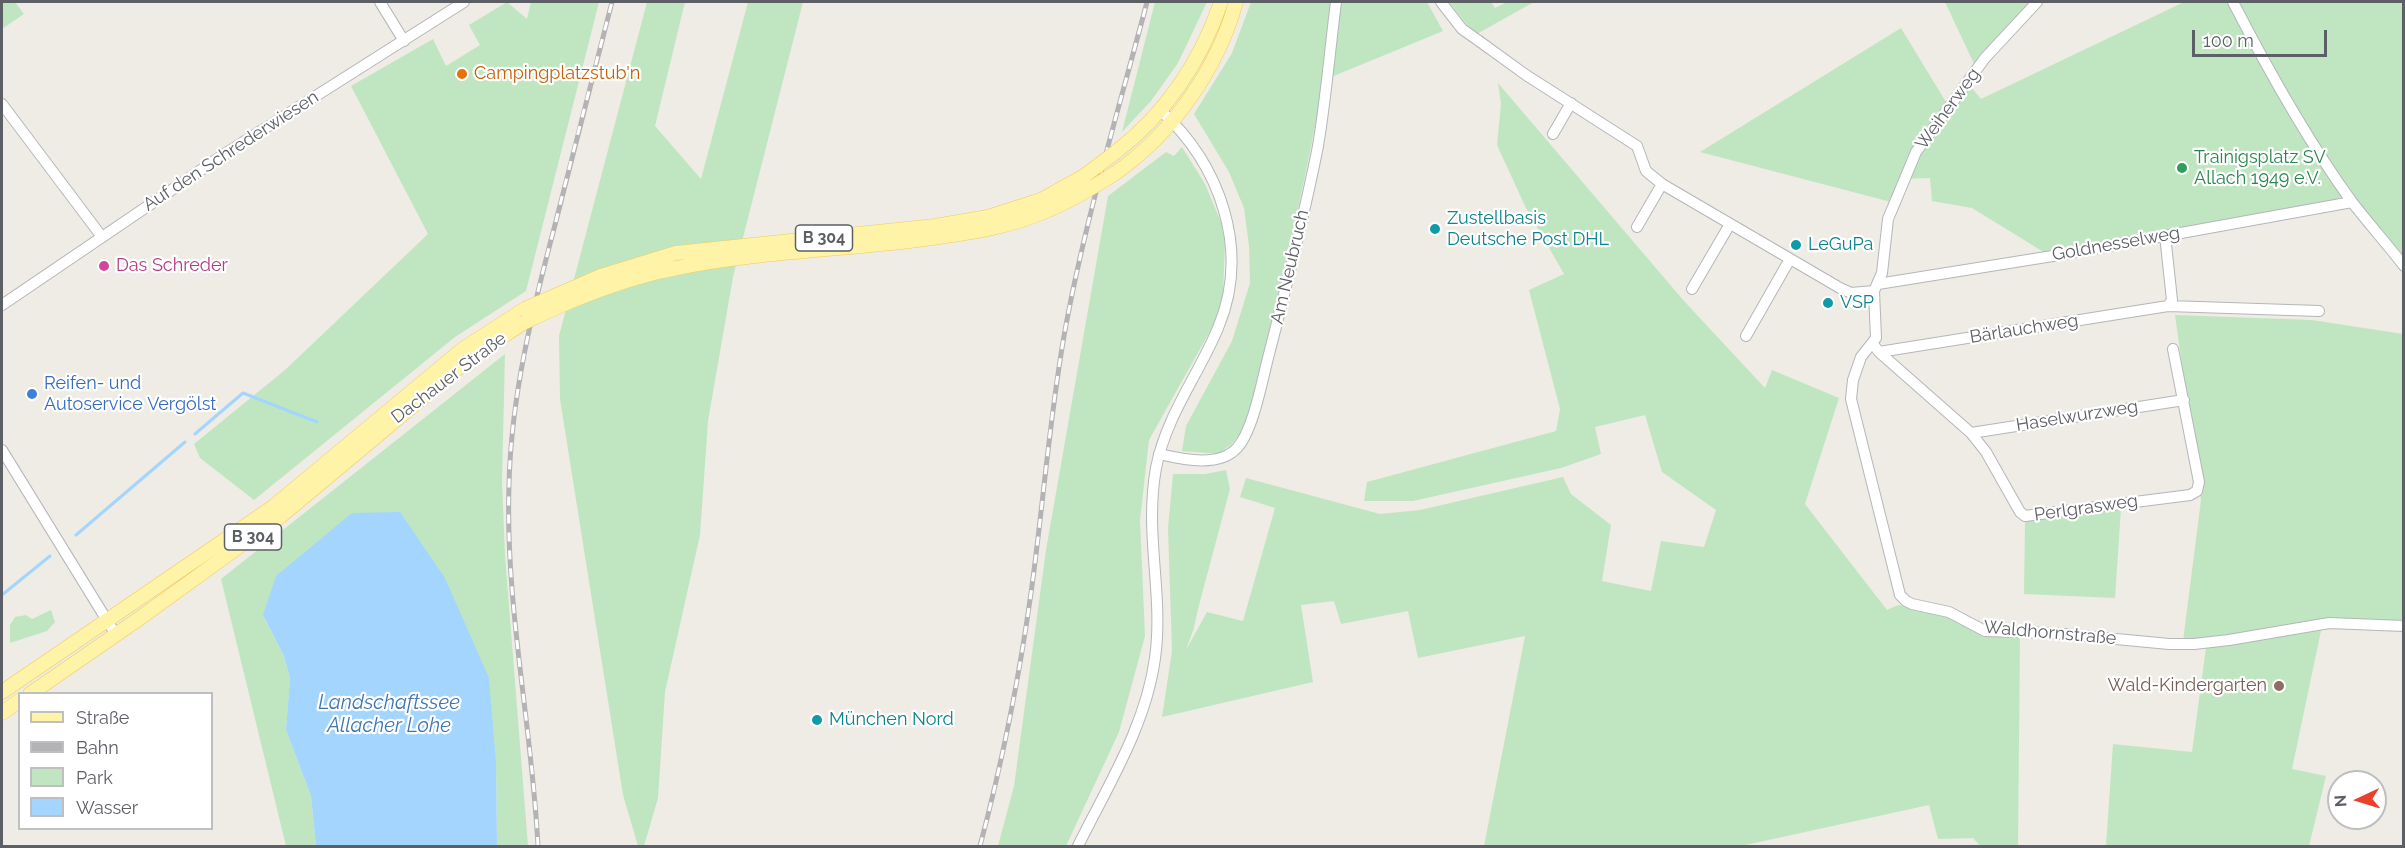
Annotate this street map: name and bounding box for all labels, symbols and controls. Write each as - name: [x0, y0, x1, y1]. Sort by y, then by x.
- scale bar: [2195, 18, 2330, 56]
- text: 100 m: [2203, 30, 2254, 51]
- place label: Campingplatzstub'n: [474, 63, 640, 85]
- street label: Weiherweg: [1911, 64, 1985, 154]
- marker: Campingplatzstub'n: [455, 67, 469, 81]
- street label: Auf den Schrederwiesen: [139, 86, 323, 216]
- place label: Trainigsplatz SV Allach 1949 e.V.: [2194, 147, 2326, 190]
- marker: Trainigsplatz SV Allach 1949 e.V.: [2175, 161, 2189, 175]
- street label: Am Neubruch: [1266, 208, 1314, 326]
- place label: Zustellbasis Deutsche Post DHL: [1447, 208, 1609, 250]
- marker: Zustellbasis Deutsche Post DHL: [1428, 222, 1442, 236]
- street label: Goldnesselweg: [2050, 222, 2182, 266]
- road number: B 304: [796, 225, 852, 251]
- place label: LeGuPa: [1808, 234, 1873, 256]
- marker: LeGuPa: [1789, 238, 1803, 252]
- place label: Das Schreder: [116, 255, 228, 277]
- marker: Das Schreder: [97, 259, 111, 273]
- place label: VSP: [1840, 292, 1874, 314]
- marker: VSP: [1821, 296, 1835, 310]
- street label: Bärlauchweg: [1968, 310, 2080, 348]
- street label: Dachauer Straße: [387, 328, 511, 428]
- place label: Reifen- und Autoservice Vergölst: [44, 373, 216, 416]
- marker: Reifen- und Autoservice Vergölst: [25, 387, 39, 401]
- street label: Haselwurzweg: [2014, 396, 2140, 436]
- street label: Perlgrasweg: [2033, 490, 2139, 526]
- road number: B 304: [224, 524, 282, 550]
- street label: Waldhornstraße: [1983, 616, 2117, 650]
- place label: Wald-Kindergarten: [2108, 675, 2267, 697]
- marker: Wald-Kindergarten: [2272, 679, 2286, 693]
- water label: Landschaftssee Allacher Lohe: [318, 691, 460, 738]
- legend: [18, 692, 213, 830]
- text: Straße: [76, 707, 129, 728]
- place label: München Nord: [829, 709, 954, 731]
- marker: München Nord: [810, 713, 824, 727]
- text: Bahn: [76, 737, 119, 758]
- text: Park: [76, 767, 113, 788]
- north arrow: [2327, 770, 2387, 830]
- text: N: [2331, 794, 2350, 808]
- text: Wasser: [76, 797, 138, 818]

